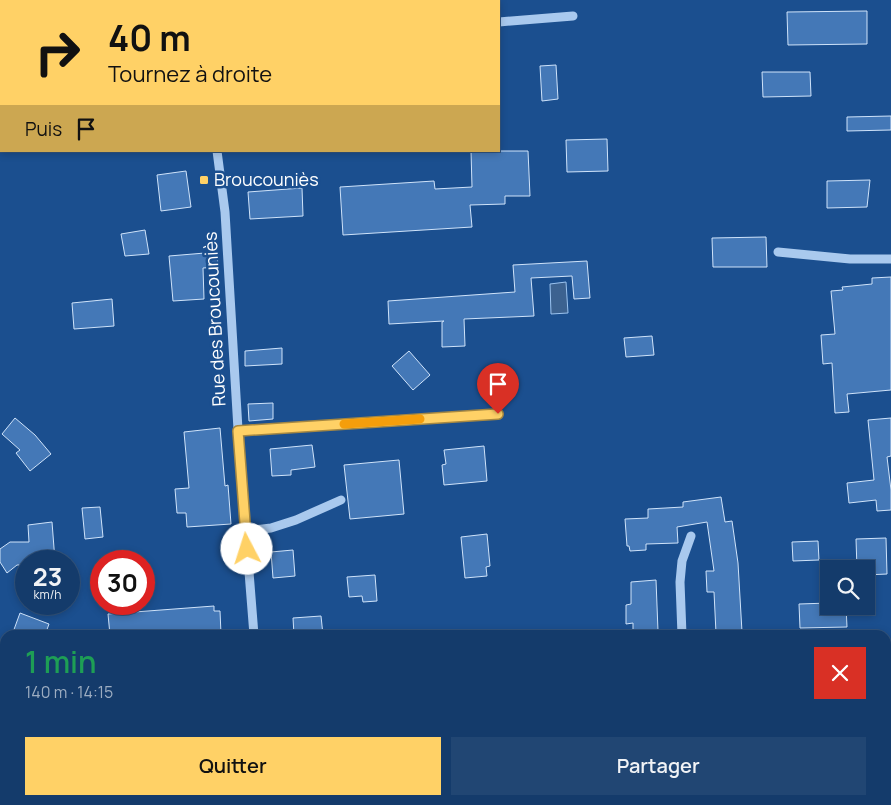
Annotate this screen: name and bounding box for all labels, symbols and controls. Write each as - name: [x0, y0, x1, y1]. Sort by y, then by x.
- text: 40 m: [108, 14, 191, 62]
- icon: right: [25, 20, 90, 85]
- text: Tournez à droite: [108, 59, 272, 89]
- icon: arrive: [72, 115, 100, 143]
- text: Puis: [25, 116, 62, 142]
- place label: Broucouniès: [214, 167, 319, 191]
- marker: Broucouniès: [198, 174, 210, 186]
- street label: Rue des Broucouniès: [197, 231, 231, 407]
- pin: [477, 363, 519, 414]
- icon: arrive: [484, 370, 512, 398]
- position arrow: [220, 522, 272, 574]
- speed limit sign: 30: [90, 550, 155, 615]
- text: 23: [33, 559, 62, 594]
- map controls: [820, 560, 875, 615]
- button: search: [820, 560, 875, 615]
- text: km/h: [34, 586, 61, 603]
- text: 1 min: [25, 641, 97, 682]
- button: close: [814, 647, 866, 699]
- text: 140 m · 14:15: [25, 681, 113, 703]
- button: Quitter: [25, 737, 441, 795]
- button: Partager: [451, 737, 866, 795]

